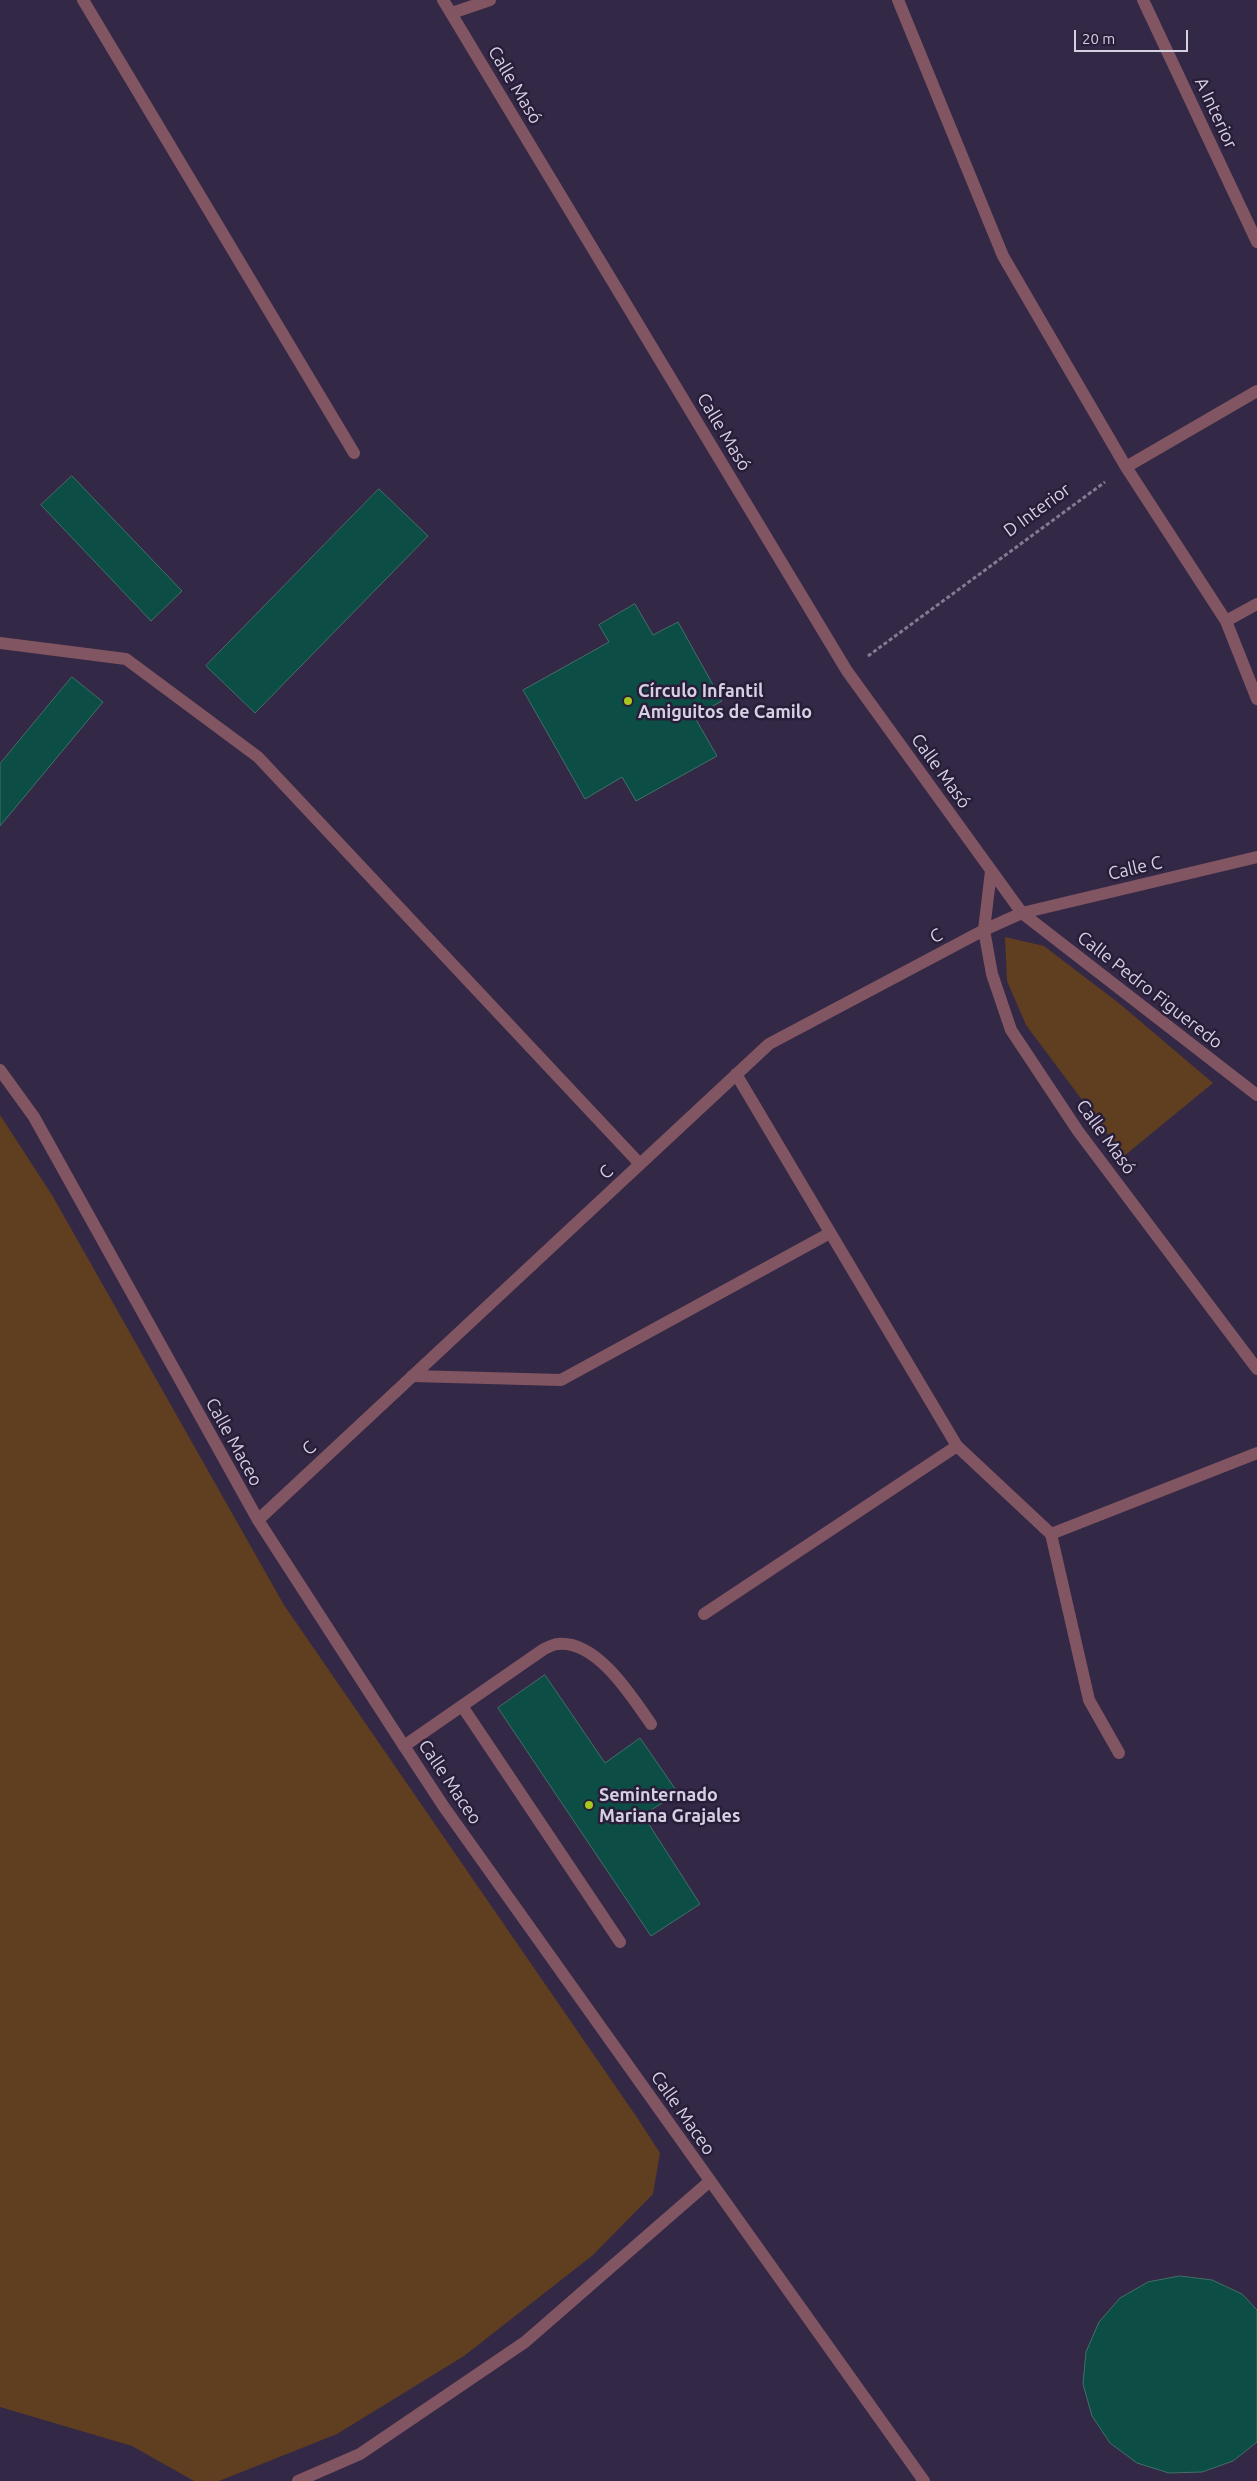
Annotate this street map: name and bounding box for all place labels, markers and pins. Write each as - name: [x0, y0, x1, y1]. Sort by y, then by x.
- place label: Círculo Infantil Amiguitos de Camilo: [638, 680, 812, 722]
- marker: Círculo Infantil Amiguitos de Camilo: [622, 695, 634, 707]
- place label: Seminternado Mariana Grajales: [599, 1784, 740, 1826]
- marker: Seminternado Mariana Grajales: [583, 1799, 595, 1811]

